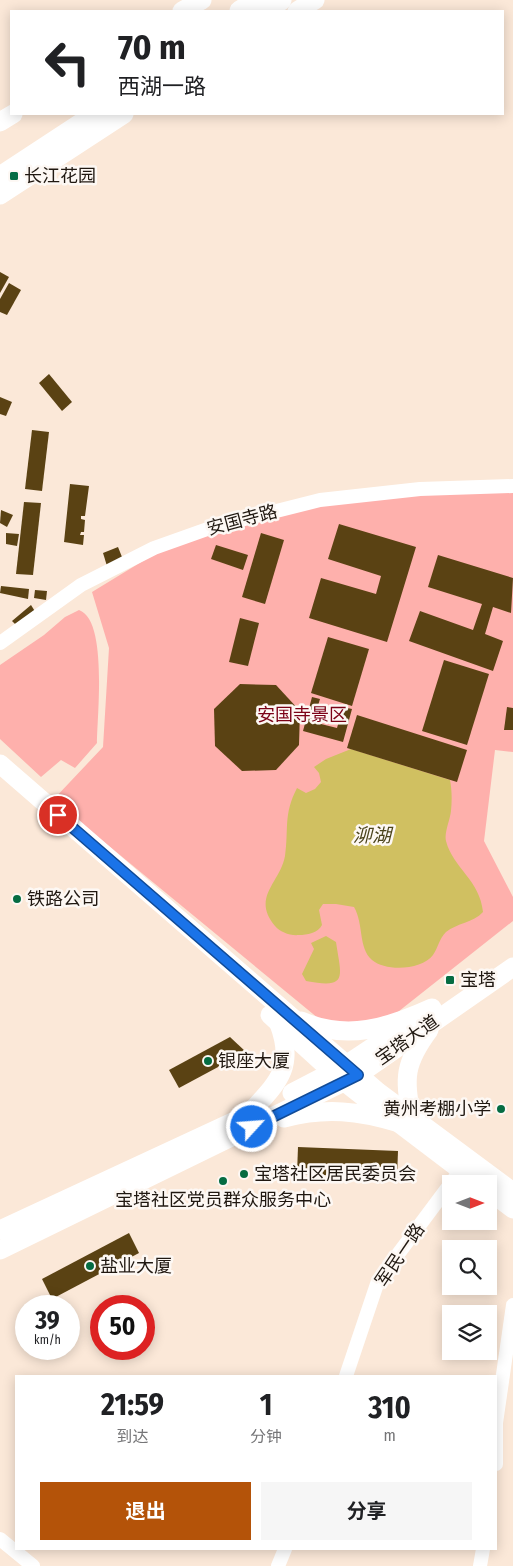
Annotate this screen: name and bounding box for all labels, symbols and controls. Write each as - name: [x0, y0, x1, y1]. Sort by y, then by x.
- text: 70 m: [118, 26, 186, 68]
- icon: left: [35, 30, 100, 95]
- text: 西湖一路: [118, 73, 206, 100]
- place label: 长江花园: [24, 165, 96, 187]
- marker: 长江花园: [8, 170, 20, 182]
- street label: 安国寺路: [204, 500, 280, 540]
- park label: 安国寺景区: [257, 704, 347, 726]
- pin: [37, 794, 79, 836]
- icon: arrive: [44, 801, 72, 829]
- water label: 泖湖: [353, 824, 394, 847]
- place label: 铁路公司: [27, 888, 99, 910]
- marker: 铁路公司: [11, 893, 23, 905]
- place label: 宝塔: [460, 969, 496, 991]
- marker: 宝塔: [444, 974, 456, 986]
- street label: 宝塔大道: [371, 1010, 443, 1070]
- place label: 银座大厦: [218, 1050, 290, 1072]
- marker: 银座大厦: [202, 1055, 214, 1067]
- place label: 黄州考棚小学: [383, 1098, 491, 1120]
- position arrow: [225, 1100, 277, 1152]
- marker: 黄州考棚小学: [495, 1103, 507, 1115]
- place label: 宝塔社区居民委员会: [254, 1163, 416, 1185]
- marker: 宝塔社区居民委员会: [238, 1168, 250, 1180]
- marker: 宝塔社区党员群众服务中心: [217, 1175, 229, 1187]
- north arrow: [442, 1175, 498, 1230]
- map controls: [442, 1175, 497, 1360]
- place label: 宝塔社区党员群众服务中心: [115, 1189, 331, 1211]
- street label: 军民一路: [371, 1219, 429, 1291]
- button: search: [442, 1240, 497, 1295]
- place label: 盐业大厦: [100, 1255, 172, 1277]
- marker: 盐业大厦: [84, 1260, 96, 1272]
- speed limit sign: 50: [90, 1295, 155, 1360]
- button: layers: [442, 1305, 497, 1360]
- text: 39: [35, 1306, 60, 1336]
- text: km/h: [34, 1333, 61, 1347]
- text: 21:59: [101, 1387, 164, 1423]
- text: 1: [260, 1387, 273, 1423]
- text: 310: [368, 1390, 411, 1426]
- text: m: [383, 1426, 396, 1445]
- text: 到达: [117, 1427, 149, 1446]
- text: 分钟: [250, 1427, 282, 1446]
- button: 退出: [40, 1482, 251, 1540]
- button: 分享: [261, 1482, 472, 1540]

